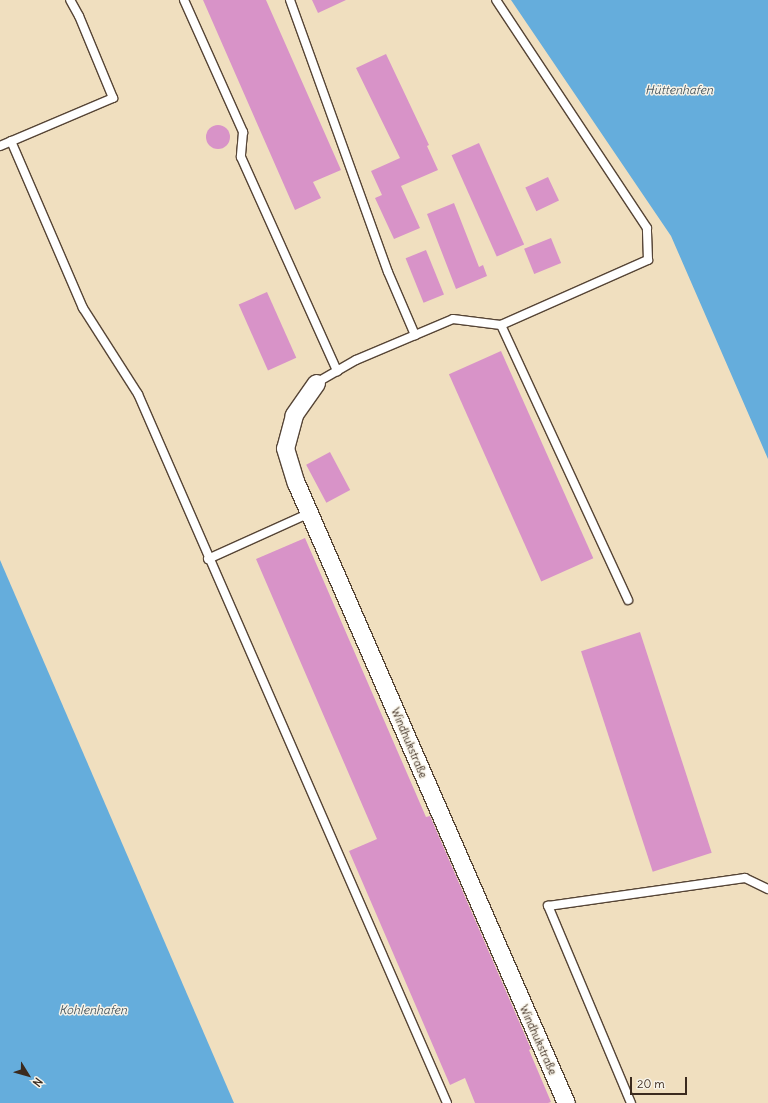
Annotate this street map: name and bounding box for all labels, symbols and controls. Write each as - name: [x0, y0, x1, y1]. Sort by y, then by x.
- water label: Hüttenhafen: [645, 83, 713, 97]
- street label: Windhukstraße: [388, 706, 430, 780]
- water label: Kohlenhafen: [59, 1003, 127, 1017]
- street label: Windhukstraße: [517, 1003, 559, 1077]
- north arrow: [8, 1055, 48, 1095]
- scale bar: [632, 1069, 689, 1095]
- text: N: [30, 1075, 45, 1089]
- text: 20 m: [637, 1076, 665, 1091]

